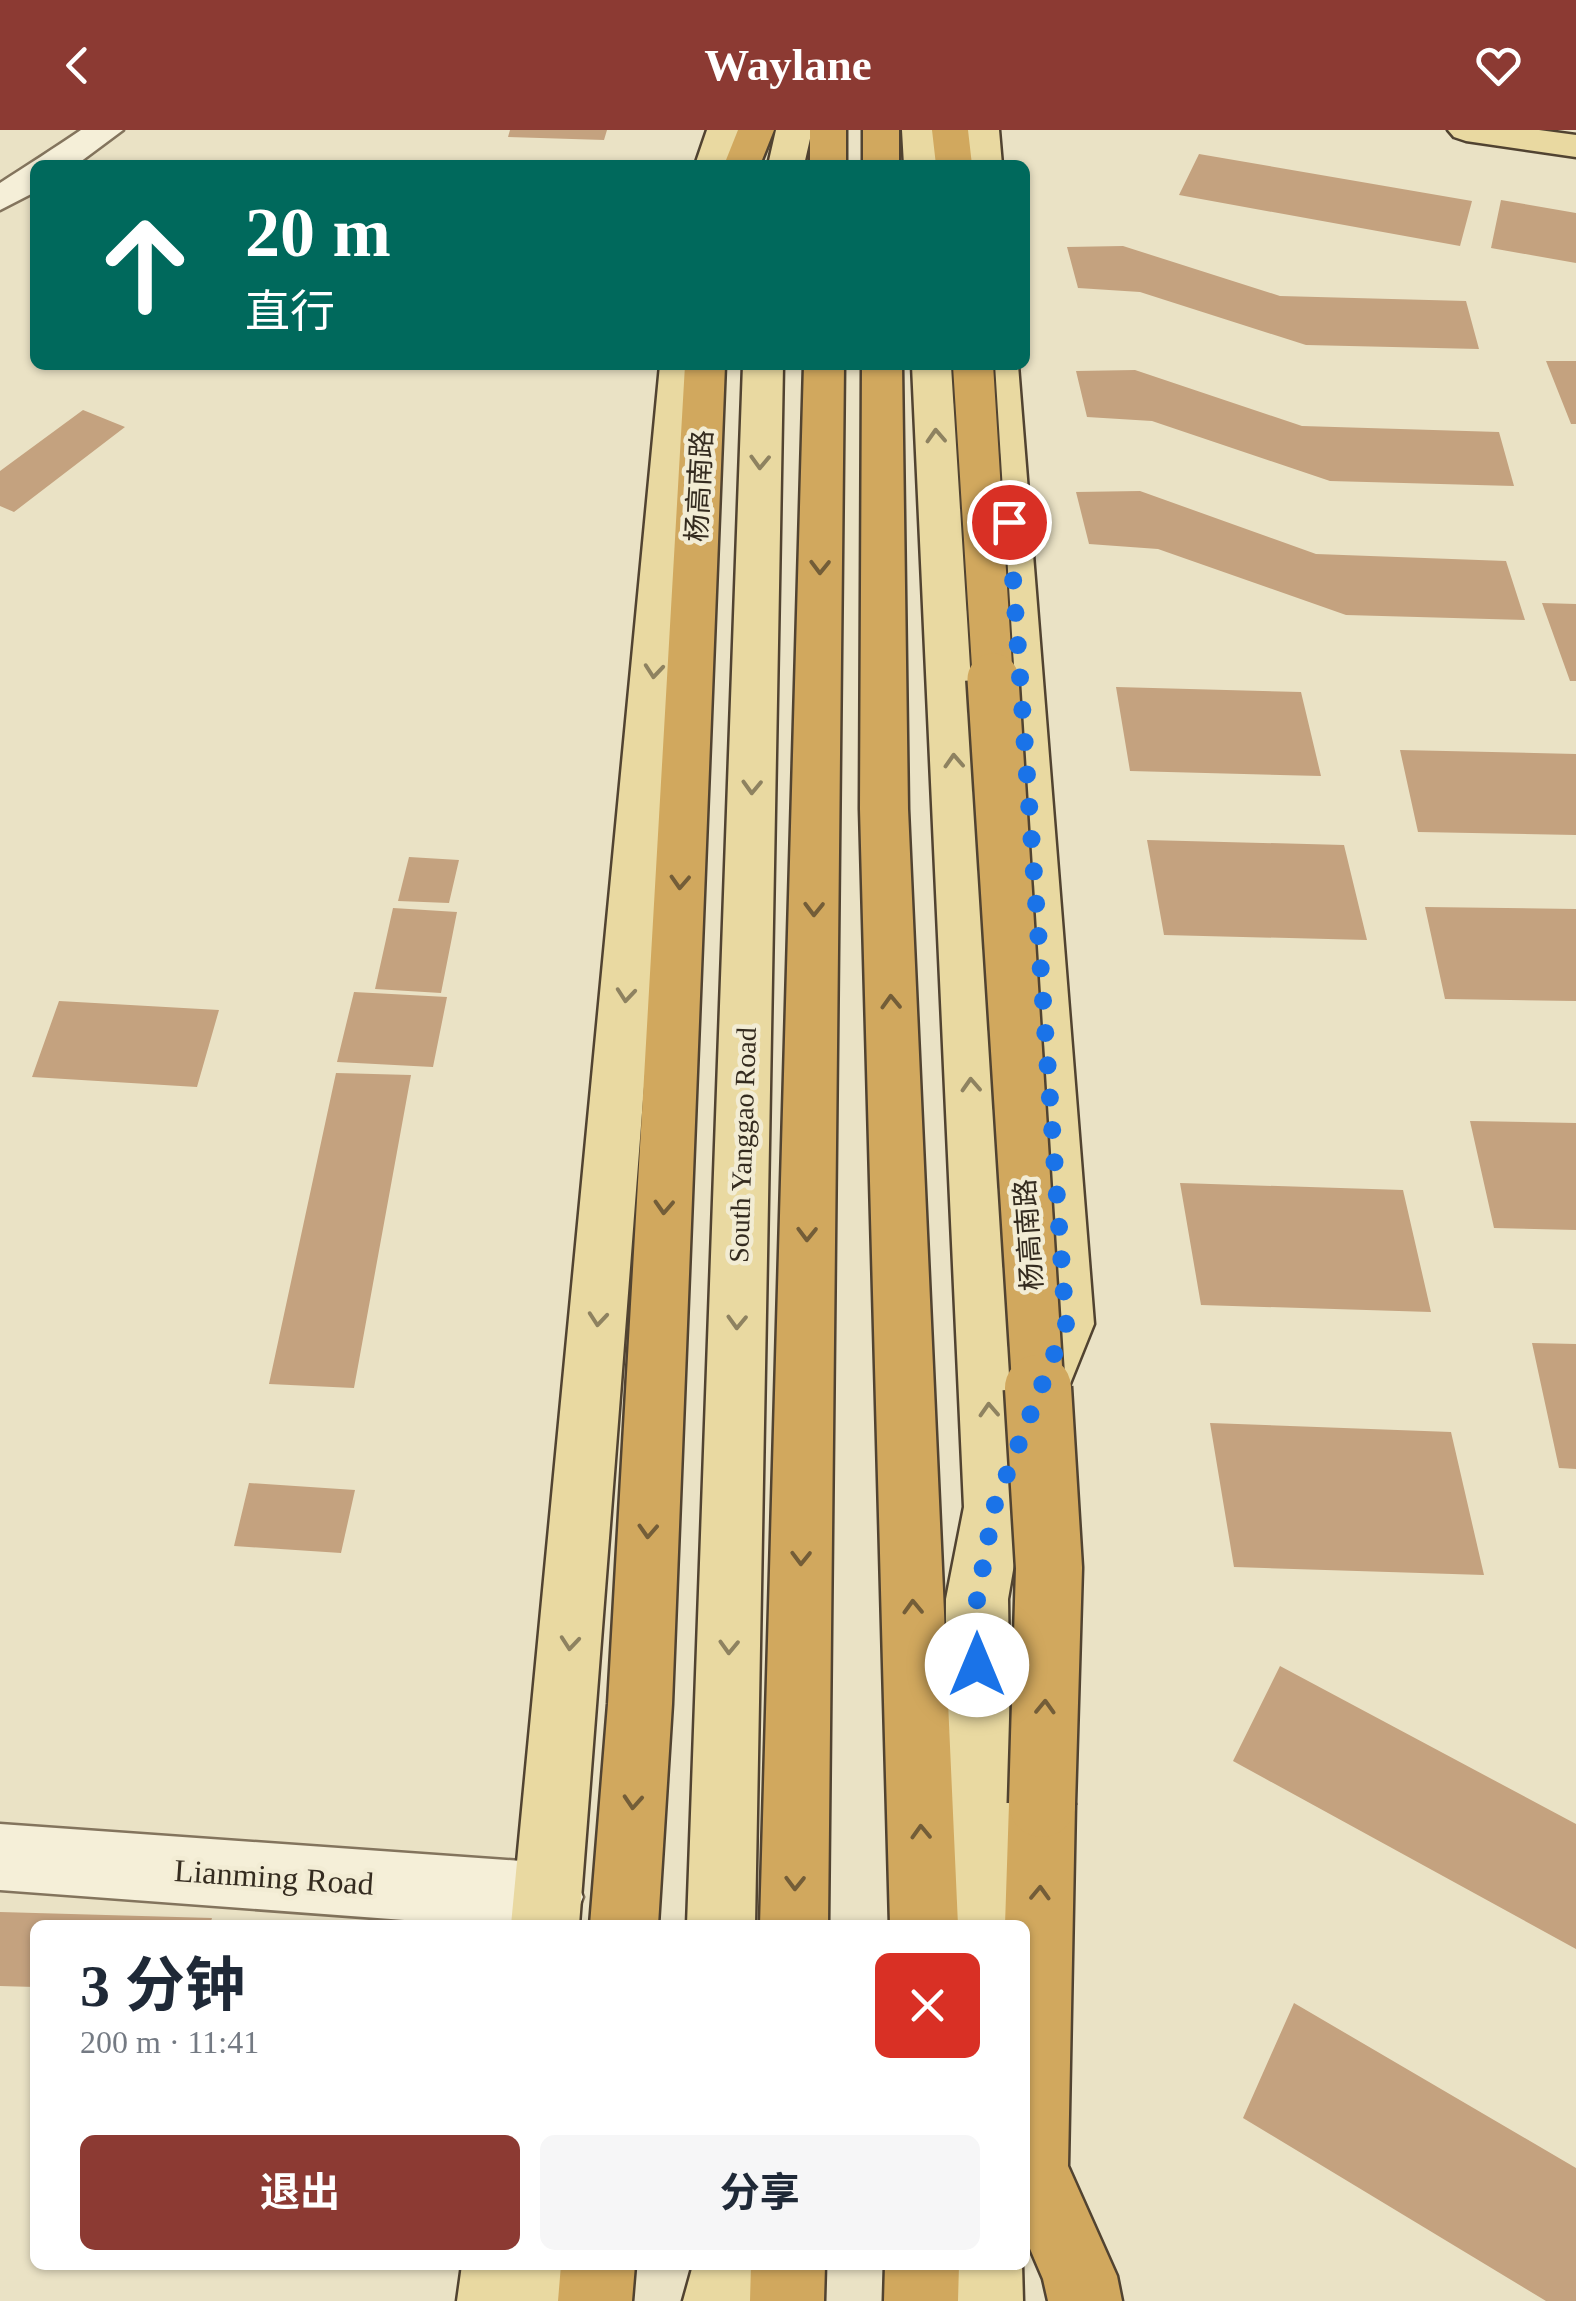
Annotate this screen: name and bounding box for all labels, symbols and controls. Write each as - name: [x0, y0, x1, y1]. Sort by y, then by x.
- icon: back: [50, 38, 105, 93]
- icon: heart: [1471, 38, 1526, 93]
- text: Waylane: [704, 40, 872, 90]
- text: 20 m: [245, 194, 391, 271]
- icon: ahead: [80, 200, 210, 330]
- text: 直行: [245, 287, 335, 337]
- one-way arrow: [926, 428, 947, 444]
- street label: 杨高南路: [681, 429, 718, 543]
- one-way arrow: [750, 455, 771, 471]
- pin: [967, 480, 1052, 565]
- icon: arrive: [982, 495, 1037, 550]
- one-way arrow: [809, 560, 831, 576]
- one-way arrow: [644, 664, 666, 680]
- one-way arrow: [944, 752, 965, 768]
- one-way arrow: [741, 780, 762, 796]
- one-way arrow: [670, 874, 691, 890]
- one-way arrow: [803, 901, 824, 917]
- one-way arrow: [616, 988, 638, 1004]
- one-way arrow: [881, 994, 902, 1010]
- street label: South Yanggao Road: [723, 1027, 762, 1263]
- one-way arrow: [961, 1077, 982, 1093]
- street label: 杨高南路: [1009, 1178, 1048, 1292]
- one-way arrow: [654, 1199, 675, 1215]
- one-way arrow: [797, 1226, 818, 1242]
- one-way arrow: [588, 1311, 610, 1327]
- one-way arrow: [727, 1315, 748, 1331]
- one-way arrow: [978, 1401, 999, 1417]
- one-way arrow: [638, 1524, 659, 1540]
- one-way arrow: [790, 1552, 812, 1567]
- one-way arrow: [903, 1598, 924, 1614]
- position arrow: [925, 1613, 1029, 1717]
- one-way arrow: [560, 1635, 582, 1651]
- one-way arrow: [718, 1640, 739, 1656]
- one-way arrow: [1035, 1698, 1056, 1714]
- one-way arrow: [622, 1794, 644, 1810]
- one-way arrow: [910, 1824, 931, 1840]
- street label: Lianming Road: [173, 1852, 375, 1902]
- one-way arrow: [784, 1876, 805, 1892]
- one-way arrow: [1029, 1885, 1050, 1901]
- text: 3 分钟: [80, 1953, 245, 2019]
- button: close: [875, 1953, 980, 2058]
- text: 200 m · 11:41: [80, 2024, 259, 2060]
- button: 退出: [80, 2135, 520, 2250]
- button: 分享: [540, 2135, 980, 2250]

